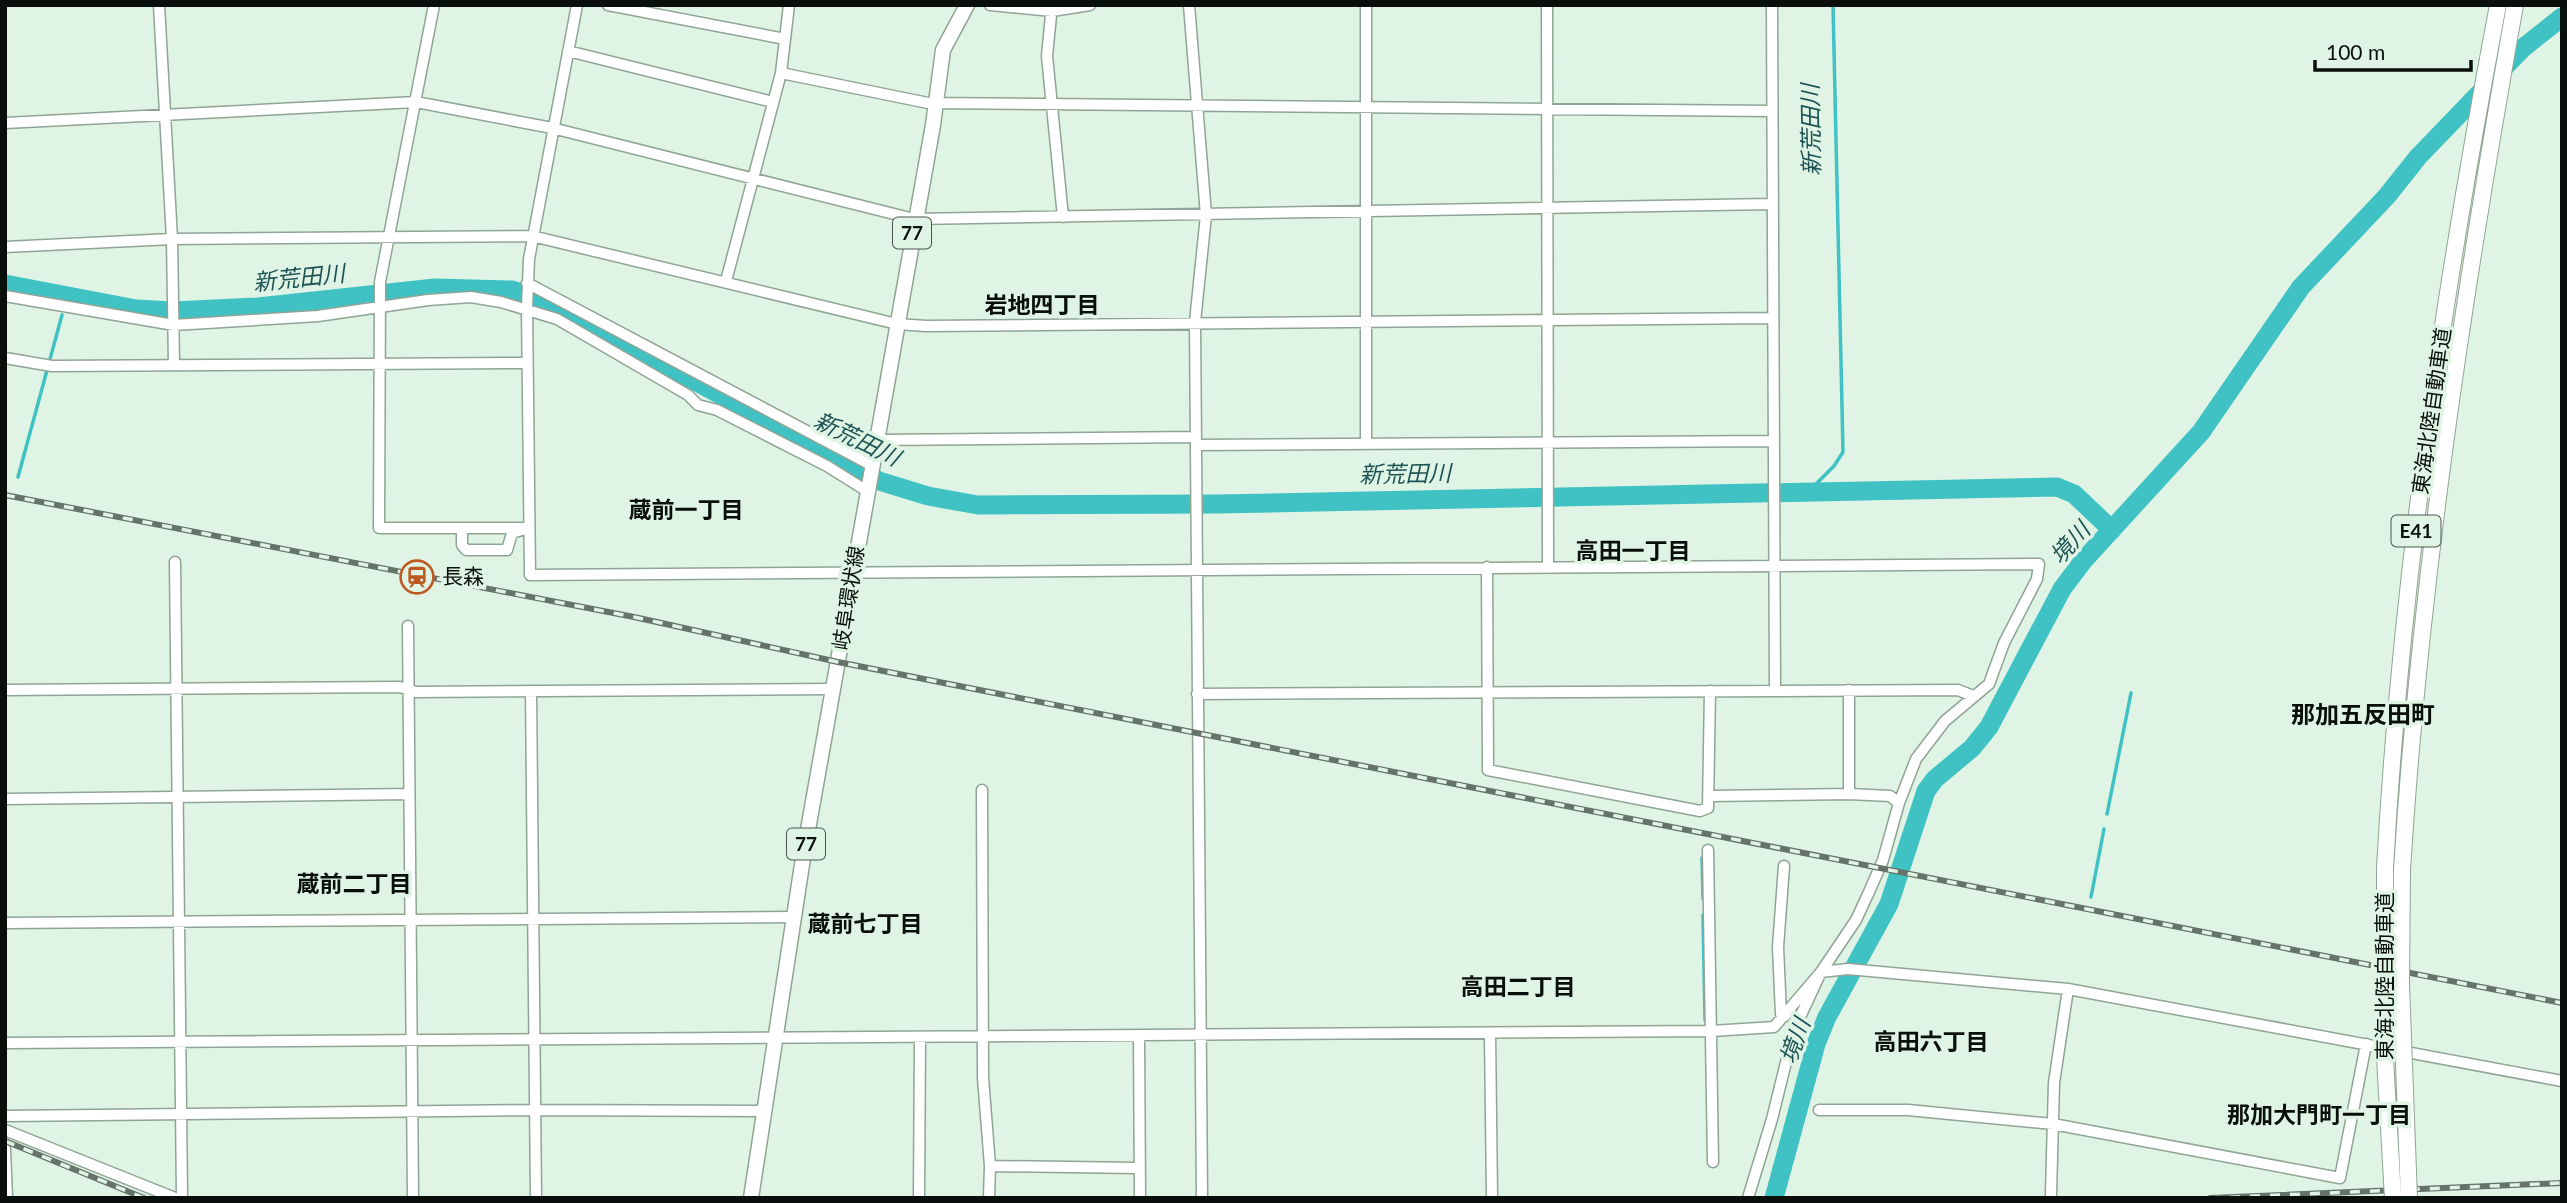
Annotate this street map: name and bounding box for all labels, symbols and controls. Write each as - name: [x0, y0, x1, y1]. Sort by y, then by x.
- scale bar: [2315, 28, 2471, 72]
- text: 100 m: [2326, 39, 2385, 64]
- water label: 新荒田川: [1795, 81, 1825, 176]
- road number: 77: [893, 218, 931, 248]
- water label: 新荒田川: [252, 258, 349, 296]
- district label: 岩地四丁目: [985, 290, 1100, 318]
- street label: 東海北陸自動車道: [2406, 326, 2455, 496]
- water label: 新荒田川: [810, 405, 908, 472]
- water label: 新荒田川: [1359, 458, 1454, 488]
- district label: 蔵前一丁目: [629, 495, 744, 523]
- water label: 境川: [2043, 514, 2097, 569]
- road number: E41: [2392, 516, 2440, 546]
- district label: 高田一丁目: [1576, 536, 1691, 564]
- street label: 岐阜環状線: [827, 544, 868, 652]
- station icon: 長森: [398, 558, 436, 596]
- place label: 長森: [442, 563, 484, 588]
- district label: 那加五反田町: [2291, 699, 2435, 728]
- road number: 77: [787, 828, 825, 860]
- district label: 蔵前二丁目: [297, 869, 412, 897]
- street label: 東海北陸自動車道: [2371, 892, 2396, 1060]
- district label: 蔵前七丁目: [808, 909, 923, 937]
- district label: 高田二丁目: [1461, 972, 1576, 1000]
- water label: 境川: [1773, 1011, 1816, 1067]
- district label: 高田六丁目: [1874, 1027, 1989, 1055]
- district label: 那加大門町一丁目: [2227, 1100, 2411, 1128]

